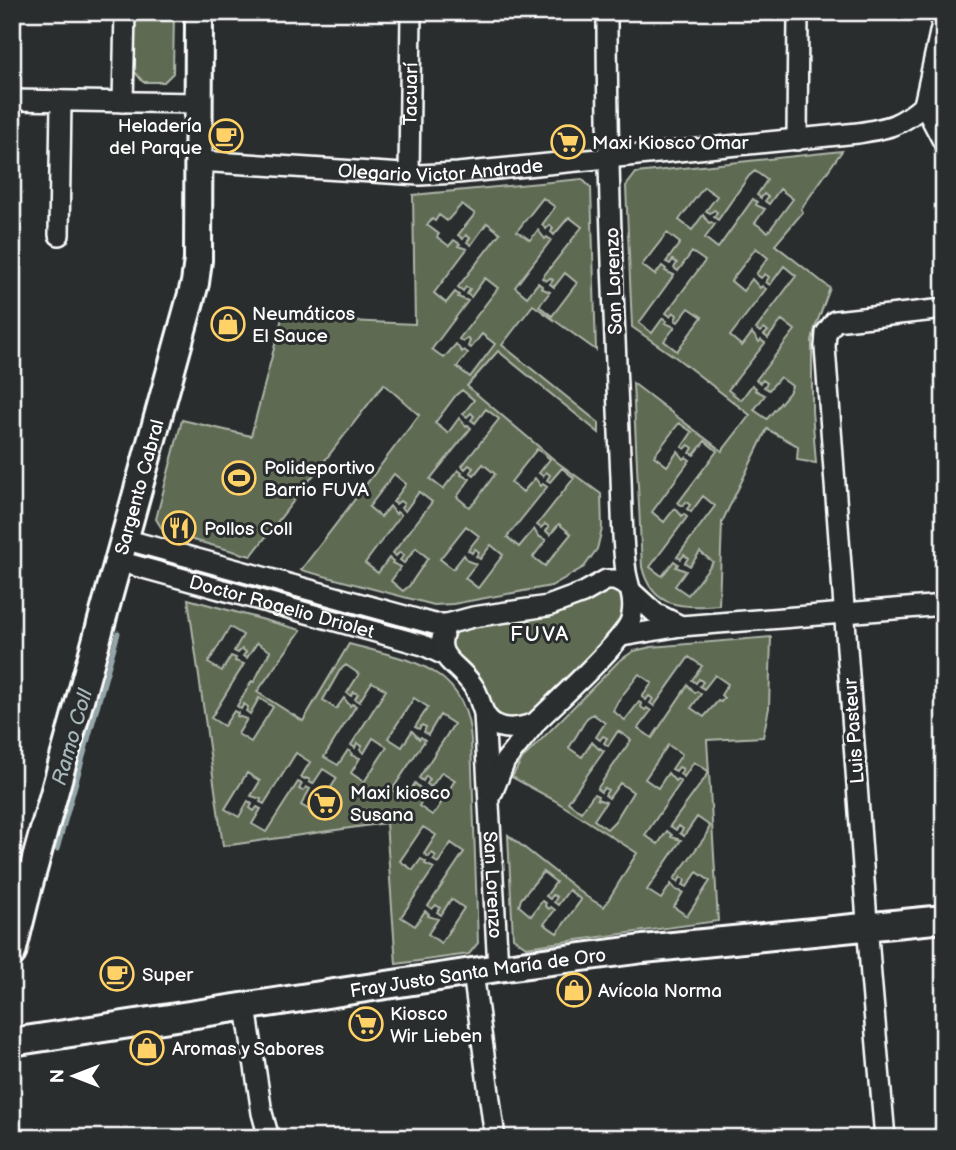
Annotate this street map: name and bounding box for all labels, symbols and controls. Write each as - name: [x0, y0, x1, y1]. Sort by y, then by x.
- street label: Tacuarí: [400, 62, 423, 126]
- place label: Heladería del Parque: [109, 115, 202, 160]
- cafe icon: Heladería del Parque: [207, 117, 245, 155]
- supermarket icon: Maxi Kiosco Omar: [549, 123, 587, 161]
- place label: Maxi Kiosco Omar: [592, 132, 749, 155]
- street label: Olegario Victor Andrade: [337, 155, 544, 188]
- street label: San Lorenzo: [601, 227, 628, 335]
- place label: Neumáticos El Sauce: [252, 303, 355, 348]
- shop icon: Neumáticos El Sauce: [209, 305, 247, 343]
- street label: Sargento Cabral: [111, 417, 170, 558]
- place label: Polideportivo Barrio FUVA: [264, 457, 375, 502]
- sports icon: Polideportivo Barrio FUVA: [220, 459, 258, 497]
- restaurant icon: Pollos Coll: [160, 509, 198, 547]
- place label: Pollos Coll: [204, 518, 292, 541]
- street label: Doctor Rogelio Driolet: [186, 571, 377, 644]
- district label: FUVA: [510, 622, 570, 647]
- street label: Luis Pasteur: [839, 676, 870, 784]
- water label: Ramo Coll: [47, 685, 98, 788]
- place label: Maxi kiosco Susana: [350, 782, 450, 827]
- supermarket icon: Maxi kiosco Susana: [306, 784, 344, 822]
- street label: San Lorenzo: [478, 831, 506, 939]
- street label: Fray Justo Santa María de Oro: [348, 944, 607, 1003]
- cafe icon: Super: [98, 955, 136, 993]
- place label: Super: [142, 964, 194, 987]
- shop icon: Avícola Norma: [555, 971, 593, 1009]
- place label: Avícola Norma: [598, 980, 722, 1003]
- place label: Kiosco Wir Lieben: [390, 1003, 482, 1048]
- supermarket icon: Kiosco Wir Lieben: [347, 1005, 385, 1043]
- shop icon: Aromas y Sabores: [128, 1029, 166, 1067]
- place label: Aromas y Sabores: [172, 1038, 324, 1061]
- north arrow: [38, 1042, 108, 1112]
- text: N: [47, 1069, 70, 1083]

